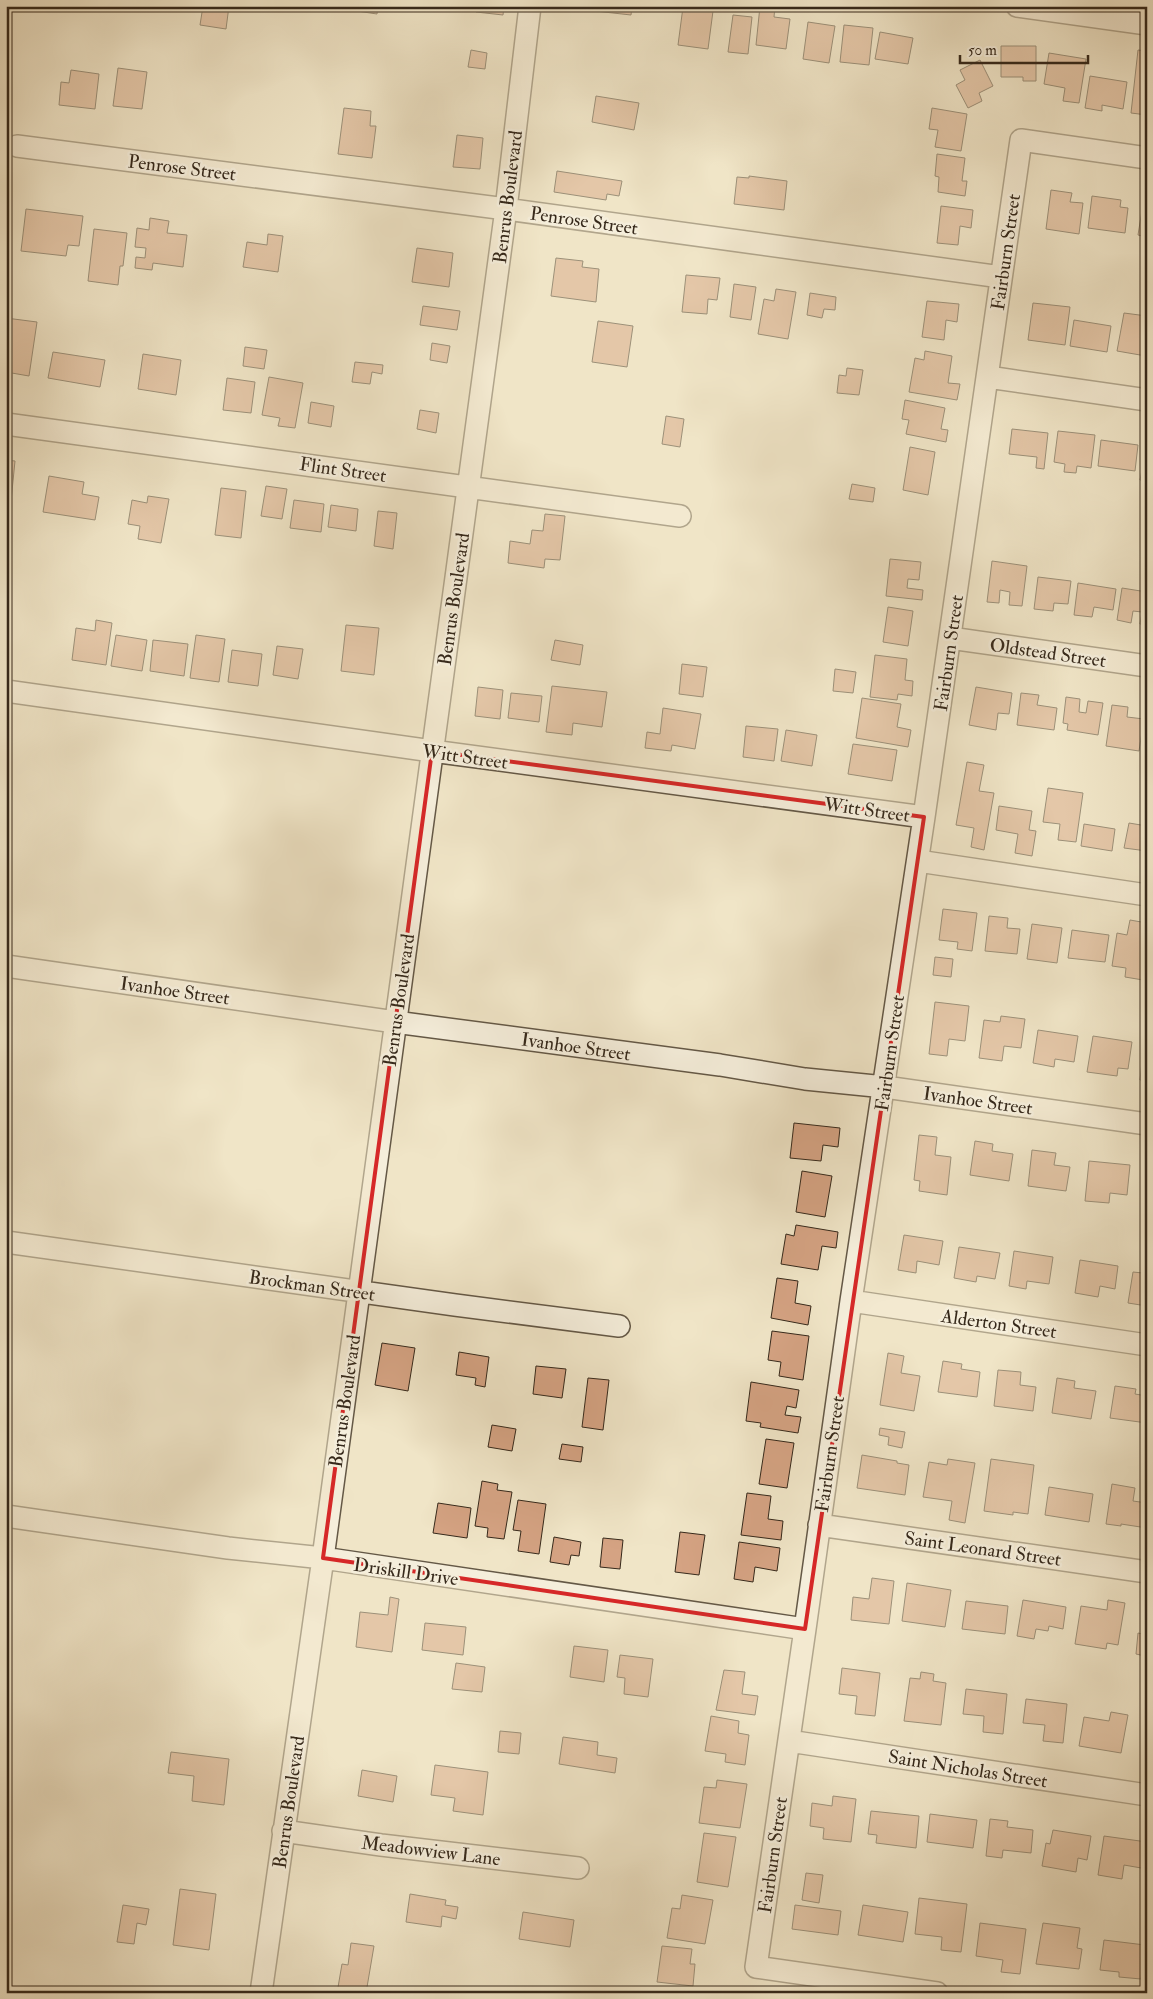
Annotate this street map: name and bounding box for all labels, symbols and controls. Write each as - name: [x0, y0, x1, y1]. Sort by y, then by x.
- scale bar: [960, 32, 1088, 64]
- text: 50 m: [968, 41, 997, 60]
- street label: Benrus Boulevard: [488, 129, 528, 265]
- street label: Penrose Street: [126, 149, 237, 187]
- street label: Fairburn Street: [986, 192, 1026, 312]
- street label: Penrose Street: [528, 202, 639, 240]
- street label: Flint Street: [298, 452, 388, 488]
- street label: Benrus Boulevard: [433, 530, 475, 667]
- street label: Fairburn Street: [929, 593, 969, 713]
- street label: Oldstead Street: [988, 633, 1108, 673]
- street label: Witt Street: [419, 739, 509, 775]
- street label: Witt Street: [821, 792, 911, 828]
- street label: Benrus Boulevard: [378, 931, 420, 1068]
- street label: Ivanhoe Street: [119, 971, 231, 1011]
- street label: Fairburn Street: [870, 993, 910, 1113]
- street label: Ivanhoe Street: [520, 1027, 632, 1067]
- street label: Ivanhoe Street: [922, 1081, 1034, 1121]
- street label: Brockman Street: [247, 1265, 377, 1307]
- street label: Alderton Street: [939, 1304, 1058, 1344]
- street label: Benrus Boulevard: [324, 1332, 366, 1469]
- street label: Fairburn Street: [810, 1394, 850, 1514]
- street label: Saint Leonard Street: [903, 1526, 1063, 1572]
- street label: Driskill Drive: [352, 1553, 460, 1591]
- street label: Benrus Boulevard: [268, 1733, 310, 1870]
- street label: Saint Nicholas Street: [887, 1745, 1049, 1793]
- street label: Fairburn Street: [753, 1795, 793, 1915]
- street label: Meadowview Lane: [360, 1831, 502, 1871]

